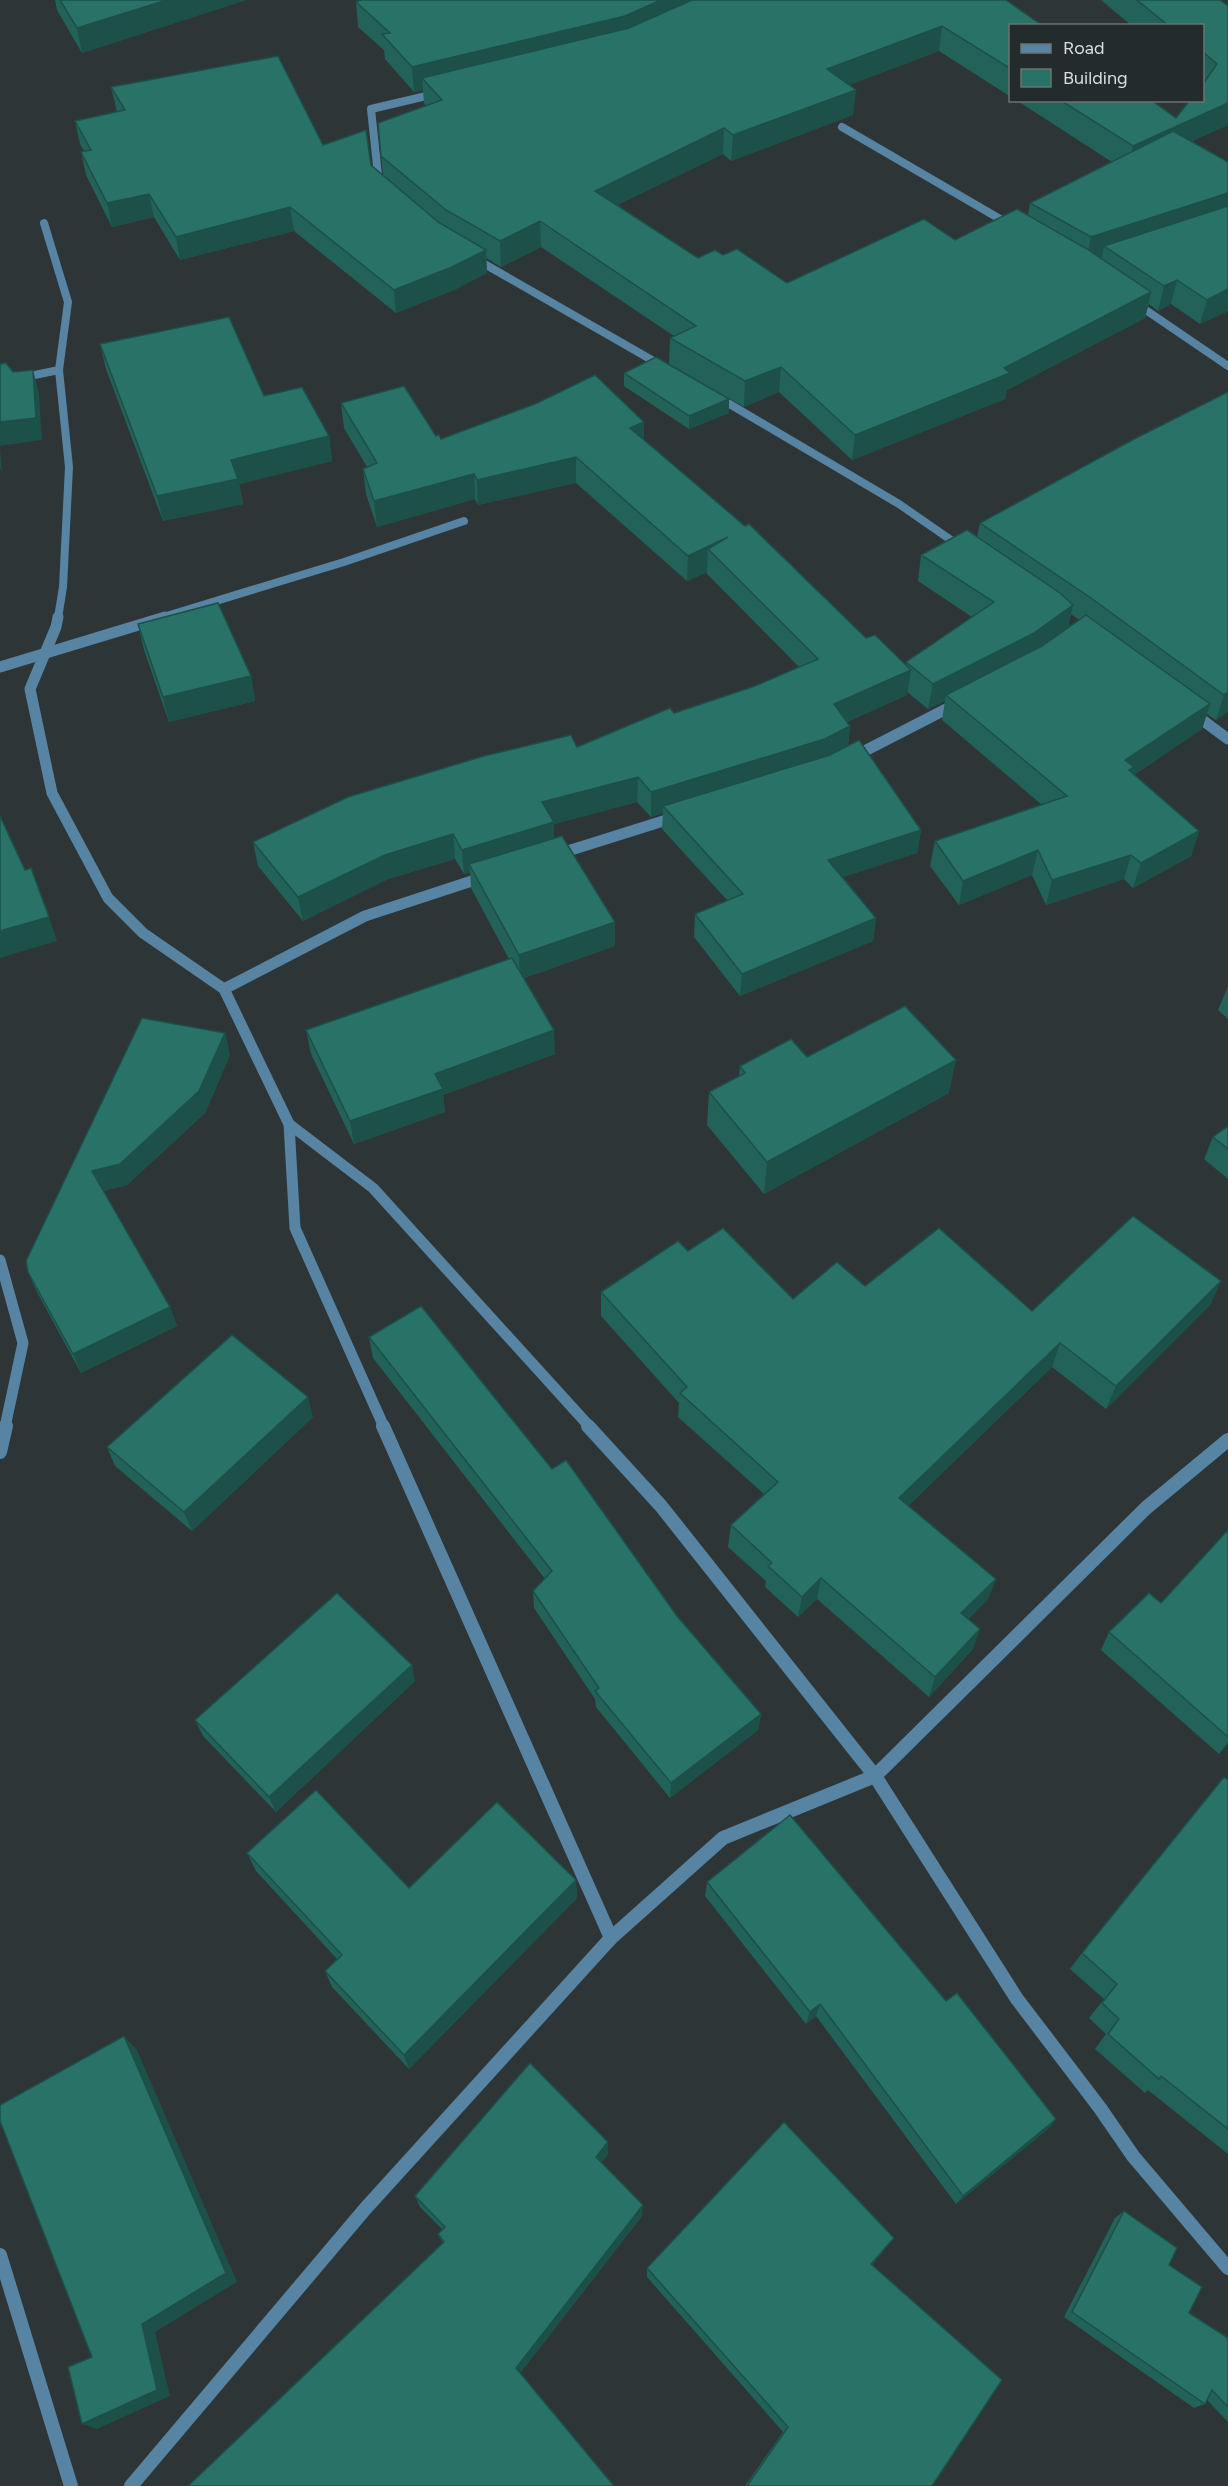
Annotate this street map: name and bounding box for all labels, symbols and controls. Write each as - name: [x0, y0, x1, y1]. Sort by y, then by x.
- legend: [1009, 24, 1204, 102]
- text: Road: [1063, 37, 1104, 59]
- text: Building: [1063, 67, 1128, 89]

